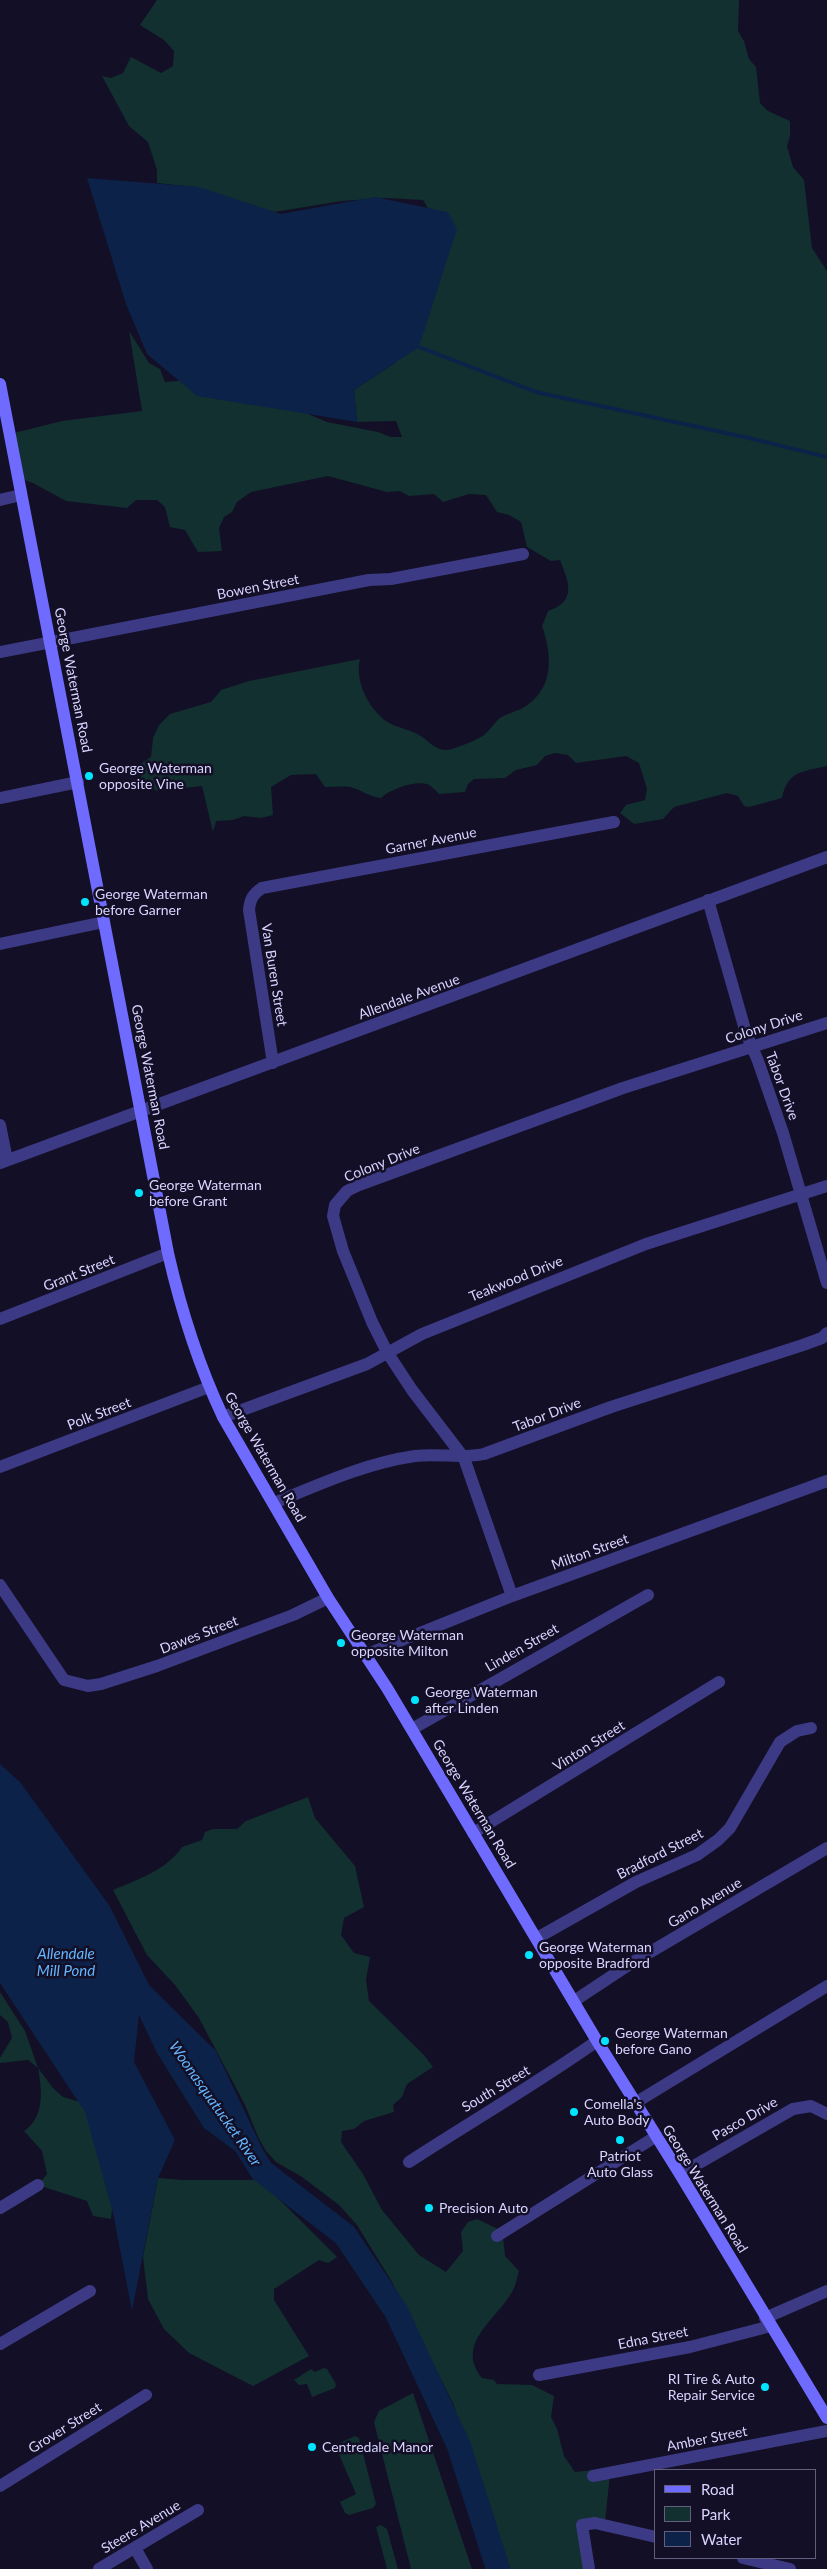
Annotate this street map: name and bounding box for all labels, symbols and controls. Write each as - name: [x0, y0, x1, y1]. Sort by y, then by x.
- street label: Bowen Street: [215, 571, 301, 603]
- street label: George Waterman Road: [51, 606, 95, 754]
- place label: George Waterman opposite Vine: [99, 760, 212, 792]
- marker: George Waterman opposite Vine: [83, 770, 95, 782]
- street label: Garner Avenue: [384, 824, 478, 858]
- place label: George Waterman before Garner: [95, 886, 208, 919]
- marker: George Waterman before Garner: [79, 896, 91, 908]
- street label: Van Buren Street: [258, 922, 290, 1028]
- street label: Allendale Avenue: [356, 971, 462, 1023]
- street label: George Waterman Road: [128, 1003, 172, 1151]
- street label: Colony Drive: [723, 1007, 805, 1047]
- street label: Tabor Drive: [762, 1050, 802, 1122]
- street label: Colony Drive: [342, 1140, 422, 1186]
- place label: George Waterman before Grant: [149, 1177, 262, 1210]
- marker: George Waterman before Grant: [133, 1187, 145, 1199]
- street label: Grant Street: [41, 1251, 117, 1295]
- street label: Teakwood Drive: [467, 1253, 565, 1305]
- street label: George Waterman Road: [221, 1389, 309, 1525]
- street label: Polk Street: [65, 1394, 133, 1434]
- street label: Tabor Drive: [511, 1394, 583, 1436]
- street label: Milton Street: [549, 1530, 631, 1574]
- street label: Dawes Street: [158, 1612, 240, 1658]
- street label: Linden Street: [482, 1620, 562, 1676]
- place label: George Waterman opposite Milton: [351, 1627, 464, 1660]
- marker: George Waterman opposite Milton: [335, 1637, 347, 1649]
- place label: George Waterman after Linden: [425, 1684, 538, 1716]
- marker: George Waterman after Linden: [409, 1694, 421, 1706]
- street label: Vinton Street: [550, 1717, 628, 1775]
- street label: George Waterman Road: [429, 1736, 519, 1872]
- street label: Bradford Street: [614, 1825, 706, 1883]
- street label: Gano Avenue: [665, 1874, 745, 1932]
- place label: George Waterman opposite Bradford: [539, 1939, 652, 1971]
- water label: Allendale Mill Pond: [37, 1945, 95, 1980]
- marker: George Waterman opposite Bradford: [523, 1949, 535, 1961]
- place label: George Waterman before Gano: [615, 2025, 728, 2058]
- marker: George Waterman before Gano: [599, 2035, 611, 2047]
- water label: Woonasquatucket River: [165, 2038, 265, 2170]
- street label: South Street: [459, 2062, 533, 2116]
- street label: Pasco Drive: [709, 2094, 781, 2144]
- place label: Comella's Auto Body: [584, 2096, 650, 2128]
- marker: Comella's Auto Body: [568, 2106, 580, 2118]
- street label: George Waterman Road: [659, 2122, 751, 2256]
- marker: Patriot Auto Glass: [614, 2134, 626, 2146]
- place label: Patriot Auto Glass: [587, 2148, 653, 2180]
- place label: Precision Auto: [439, 2200, 528, 2216]
- marker: Precision Auto: [423, 2202, 435, 2214]
- street label: Edna Street: [617, 2323, 689, 2353]
- place label: RI Tire & Auto Repair Service: [668, 2371, 755, 2404]
- marker: RI Tire & Auto Repair Service: [759, 2381, 771, 2393]
- street label: Grover Street: [26, 2399, 104, 2457]
- street label: Amber Street: [665, 2423, 749, 2455]
- place label: Centredale Manor: [322, 2439, 433, 2455]
- marker: Centredale Manor: [306, 2441, 318, 2453]
- legend: [654, 2469, 817, 2559]
- text: Road: [701, 2480, 734, 2498]
- street label: Steere Avenue: [98, 2497, 184, 2557]
- text: Park: [701, 2505, 730, 2523]
- text: Water: [701, 2530, 742, 2548]

